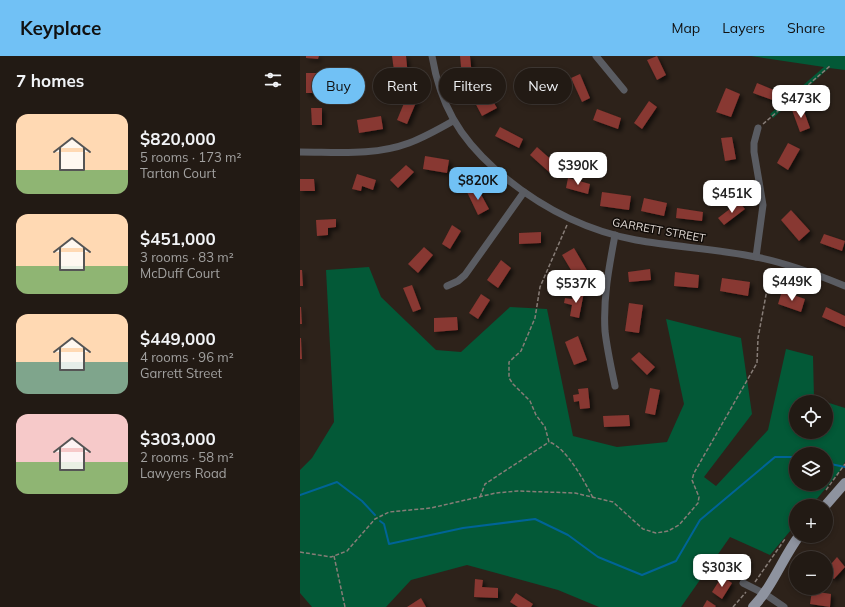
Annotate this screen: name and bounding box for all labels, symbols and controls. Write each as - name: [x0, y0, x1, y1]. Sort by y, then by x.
- text: Keyplace: [20, 16, 101, 40]
- text: Map: [671, 19, 700, 37]
- text: Layers: [722, 19, 765, 37]
- text: Share: [787, 19, 825, 37]
- chip: Buy: [312, 68, 365, 104]
- chip: Rent: [373, 68, 431, 104]
- chip: Filters: [439, 68, 506, 104]
- chip: New: [514, 68, 572, 104]
- icon: filters: [262, 69, 284, 91]
- text: 7 homes: [16, 70, 84, 91]
- pin: $473K: [773, 85, 829, 119]
- text: $473K: [781, 90, 821, 106]
- text: $820,000: [140, 128, 216, 149]
- icon: home: [48, 130, 96, 178]
- text: 5 rooms · 173 m²: [140, 149, 241, 165]
- pin: $390K: [550, 152, 606, 186]
- text: $390K: [558, 157, 598, 173]
- text: Tartan Court: [140, 165, 216, 181]
- pin: $820K: [450, 167, 506, 201]
- text: $820K: [458, 172, 498, 188]
- pin: $451K: [704, 180, 760, 214]
- text: $451K: [712, 185, 752, 201]
- street label: GARRETT STREET: [611, 215, 707, 245]
- text: $451,000: [140, 228, 216, 249]
- icon: home: [48, 230, 96, 278]
- text: 3 rooms · 83 m²: [140, 249, 234, 265]
- text: McDuff Court: [140, 265, 220, 281]
- pin: $449K: [764, 268, 820, 302]
- pin: $537K: [548, 270, 604, 304]
- text: $449K: [772, 273, 812, 289]
- text: $537K: [556, 275, 596, 291]
- text: $449,000: [140, 328, 216, 349]
- icon: home: [48, 330, 96, 378]
- text: 4 rooms · 96 m²: [140, 349, 234, 365]
- text: Garrett Street: [140, 365, 222, 381]
- map controls: [789, 395, 833, 595]
- button: locate: [789, 395, 833, 439]
- text: $303,000: [140, 428, 216, 449]
- icon: home: [48, 430, 96, 478]
- button: layers: [789, 447, 833, 491]
- text: 2 rooms · 58 m²: [140, 449, 234, 465]
- text: Lawyers Road: [140, 465, 227, 481]
- button: +: [789, 499, 833, 543]
- button: −: [789, 551, 833, 595]
- pin: $303K: [694, 554, 750, 588]
- text: $303K: [702, 559, 742, 575]

